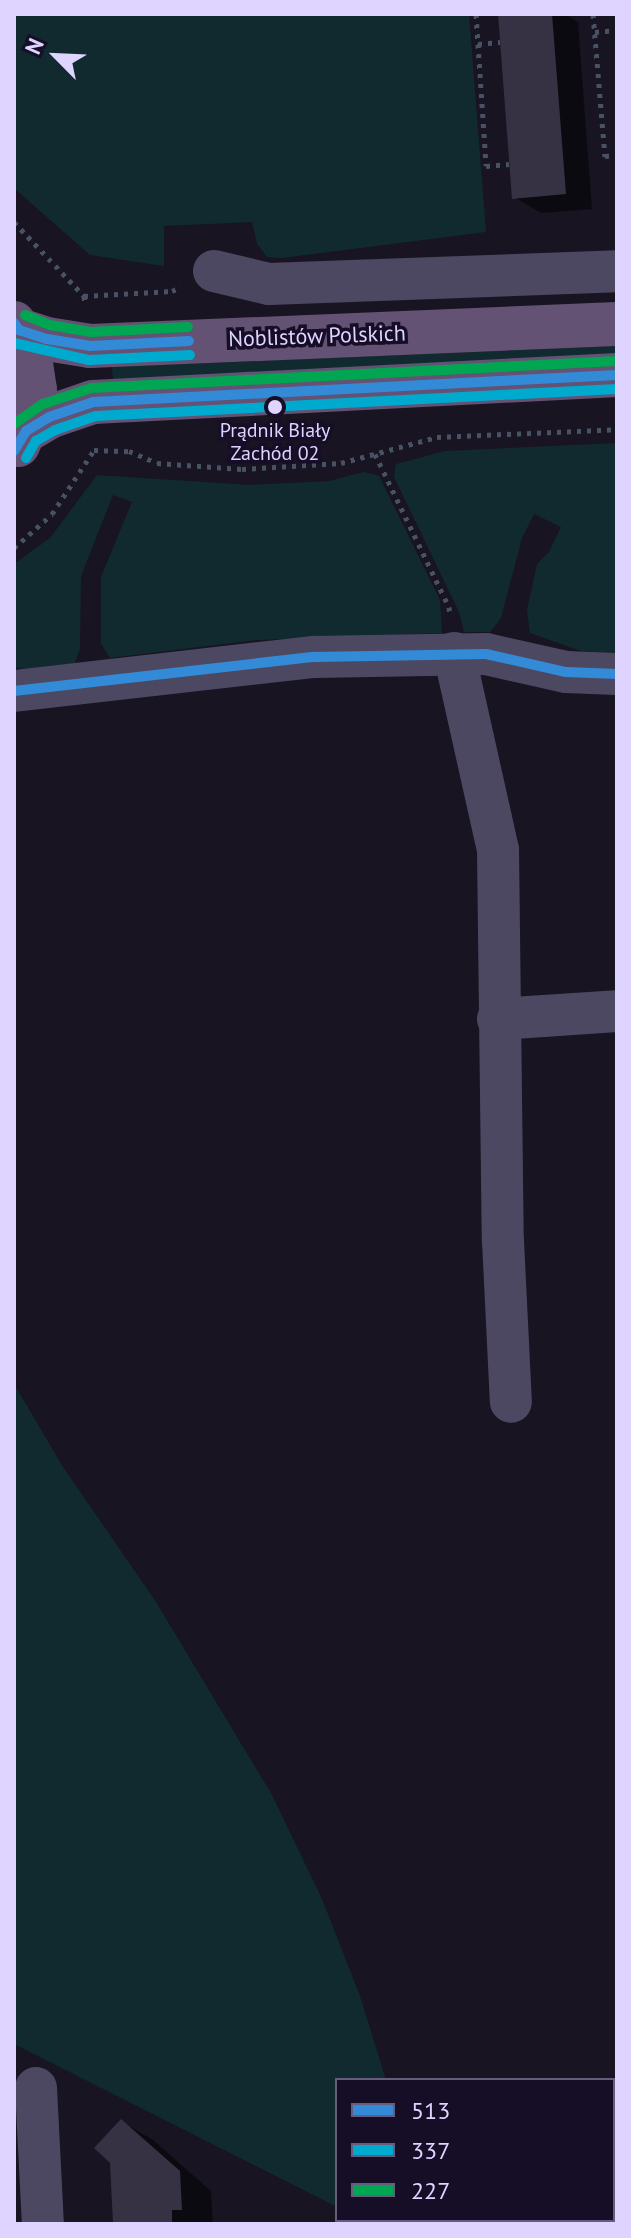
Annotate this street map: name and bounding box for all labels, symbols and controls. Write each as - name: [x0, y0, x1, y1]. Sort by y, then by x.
- north arrow: [16, 16, 96, 96]
- text: N: [18, 34, 50, 59]
- street label: Noblistów Polskich: [227, 320, 407, 352]
- marker: Prądnik Biały Zachód 02: [267, 399, 283, 415]
- place label: Prądnik Biały Zachód 02: [219, 418, 331, 465]
- legend: [335, 2078, 615, 2222]
- text: 513: [411, 2095, 450, 2126]
- text: 337: [411, 2135, 450, 2166]
- text: 227: [411, 2175, 450, 2206]

